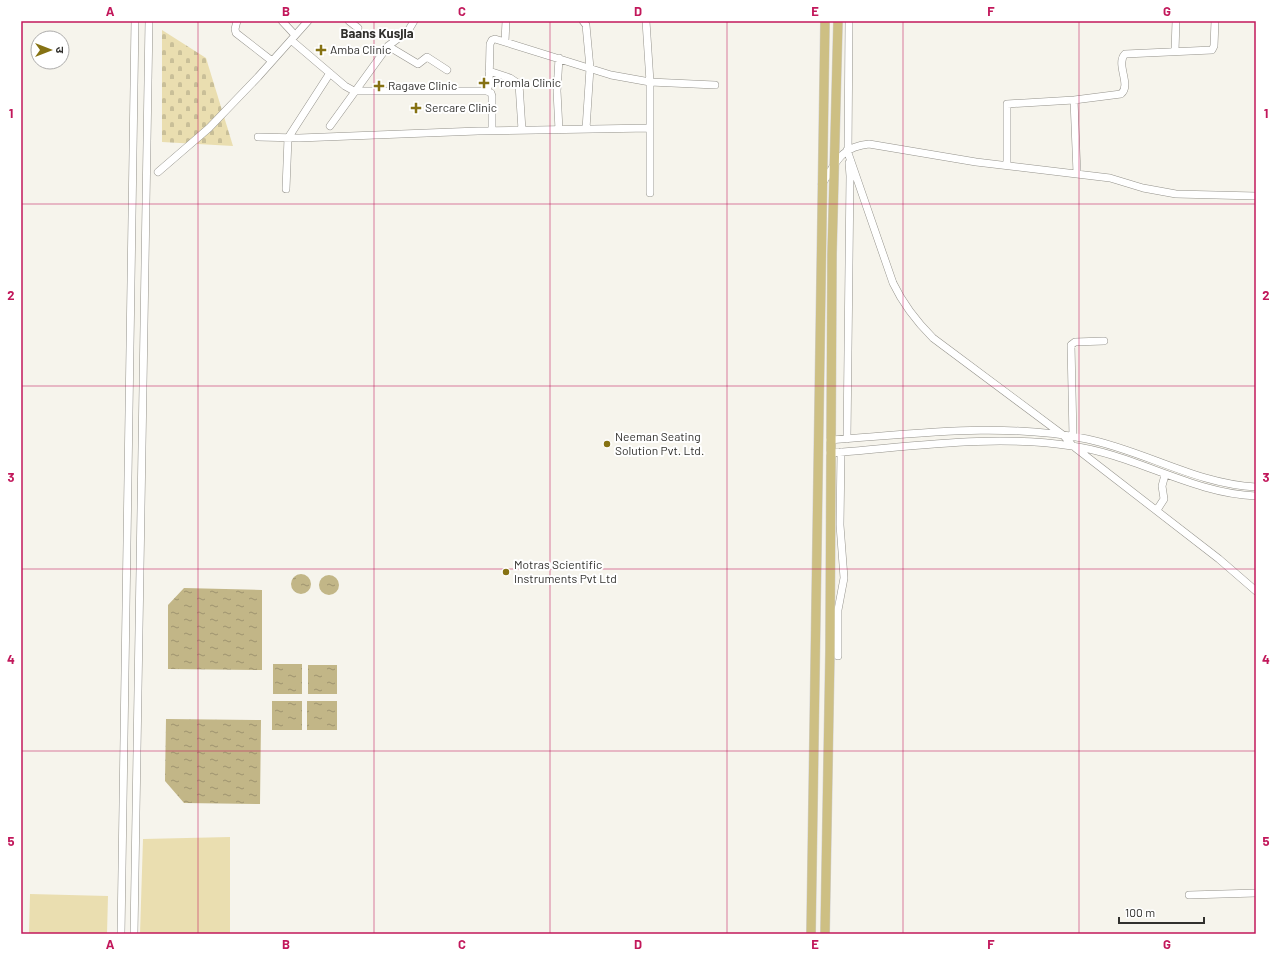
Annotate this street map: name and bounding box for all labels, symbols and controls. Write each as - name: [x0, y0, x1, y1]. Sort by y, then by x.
- text: A: [106, 3, 115, 19]
- text: B: [282, 3, 290, 19]
- text: C: [458, 3, 466, 19]
- text: D: [634, 3, 642, 19]
- text: E: [811, 3, 819, 19]
- text: F: [987, 3, 995, 19]
- text: G: [1163, 3, 1171, 19]
- district label: Baans Kusjla: [340, 25, 414, 41]
- north arrow: [30, 30, 70, 70]
- place label: Amba Clinic: [330, 42, 391, 56]
- marker: Amba Clinic: [315, 44, 327, 56]
- text: उ: [54, 47, 67, 54]
- place label: Promla Clinic: [493, 75, 561, 89]
- marker: Promla Clinic: [478, 77, 490, 89]
- place label: Ragave Clinic: [388, 78, 457, 92]
- marker: Ragave Clinic: [373, 80, 385, 92]
- place label: Sercare Clinic: [425, 100, 497, 114]
- marker: Sercare Clinic: [410, 102, 422, 114]
- text: 1: [9, 105, 13, 121]
- text: 1: [1264, 105, 1268, 121]
- text: 2: [7, 287, 15, 303]
- text: 2: [1262, 287, 1270, 303]
- place label: Neeman Seating Solution Pvt. Ltd.: [615, 429, 704, 457]
- marker: Neeman Seating Solution Pvt. Ltd.: [602, 439, 612, 449]
- text: 3: [7, 469, 15, 485]
- text: 3: [1262, 469, 1270, 485]
- place label: Motras Scientific Instruments Pvt Ltd: [514, 557, 617, 585]
- marker: Motras Scientific Instruments Pvt Ltd: [501, 567, 511, 577]
- text: 4: [7, 651, 15, 667]
- text: 4: [1262, 651, 1270, 667]
- text: 5: [7, 833, 15, 849]
- text: 5: [1262, 833, 1270, 849]
- scale bar: [1119, 899, 1204, 925]
- text: 100 m: [1125, 905, 1155, 919]
- text: A: [106, 936, 115, 952]
- text: B: [282, 936, 290, 952]
- text: C: [458, 936, 466, 952]
- text: D: [634, 936, 642, 952]
- text: E: [811, 936, 819, 952]
- text: F: [987, 936, 995, 952]
- text: G: [1163, 936, 1171, 952]

